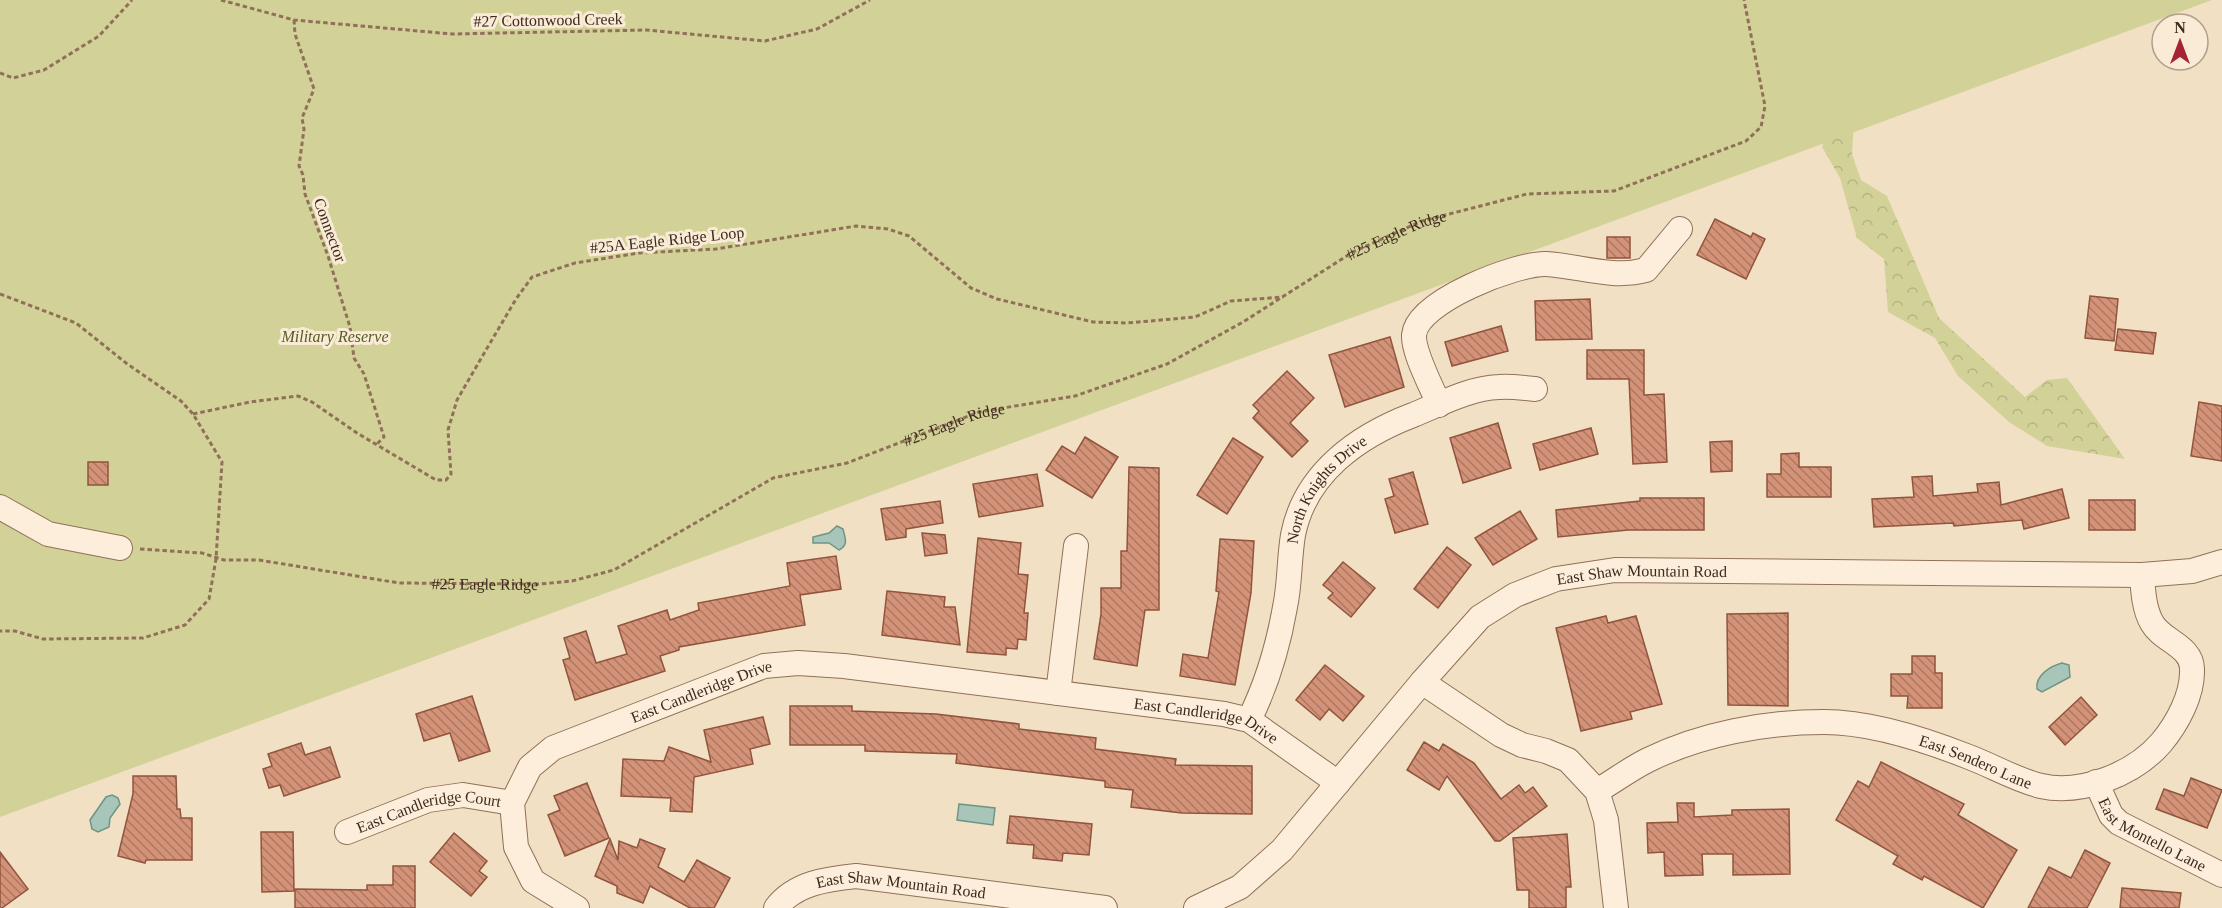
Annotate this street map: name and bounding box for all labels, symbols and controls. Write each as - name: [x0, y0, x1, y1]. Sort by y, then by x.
- street label: #27 Cottonwood Creek: [473, 10, 623, 30]
- north arrow: [2150, 12, 2210, 72]
- text: N: [2174, 19, 2186, 36]
- street label: Connector: [311, 196, 350, 265]
- street label: #25 Eagle Ridge: [1343, 207, 1448, 263]
- street label: #25A Eagle Ridge Loop: [589, 223, 745, 258]
- park label: Military Reserve: [280, 328, 389, 346]
- street label: #25 Eagle Ridge: [901, 399, 1006, 449]
- street label: North Knights Drive: [1283, 431, 1369, 545]
- street label: East Shaw Mountain Road: [1555, 561, 1727, 587]
- street label: #25 Eagle Ridge: [432, 575, 538, 593]
- street label: East Candleridge Drive: [628, 657, 773, 726]
- street label: East Candleridge Drive: [1133, 694, 1282, 747]
- street label: East Sendero Lane: [1917, 731, 2034, 791]
- street label: East Candleridge Court: [354, 786, 503, 836]
- street label: East Montello Lane: [2096, 795, 2209, 874]
- street label: East Shaw Mountain Road: [814, 868, 987, 901]

